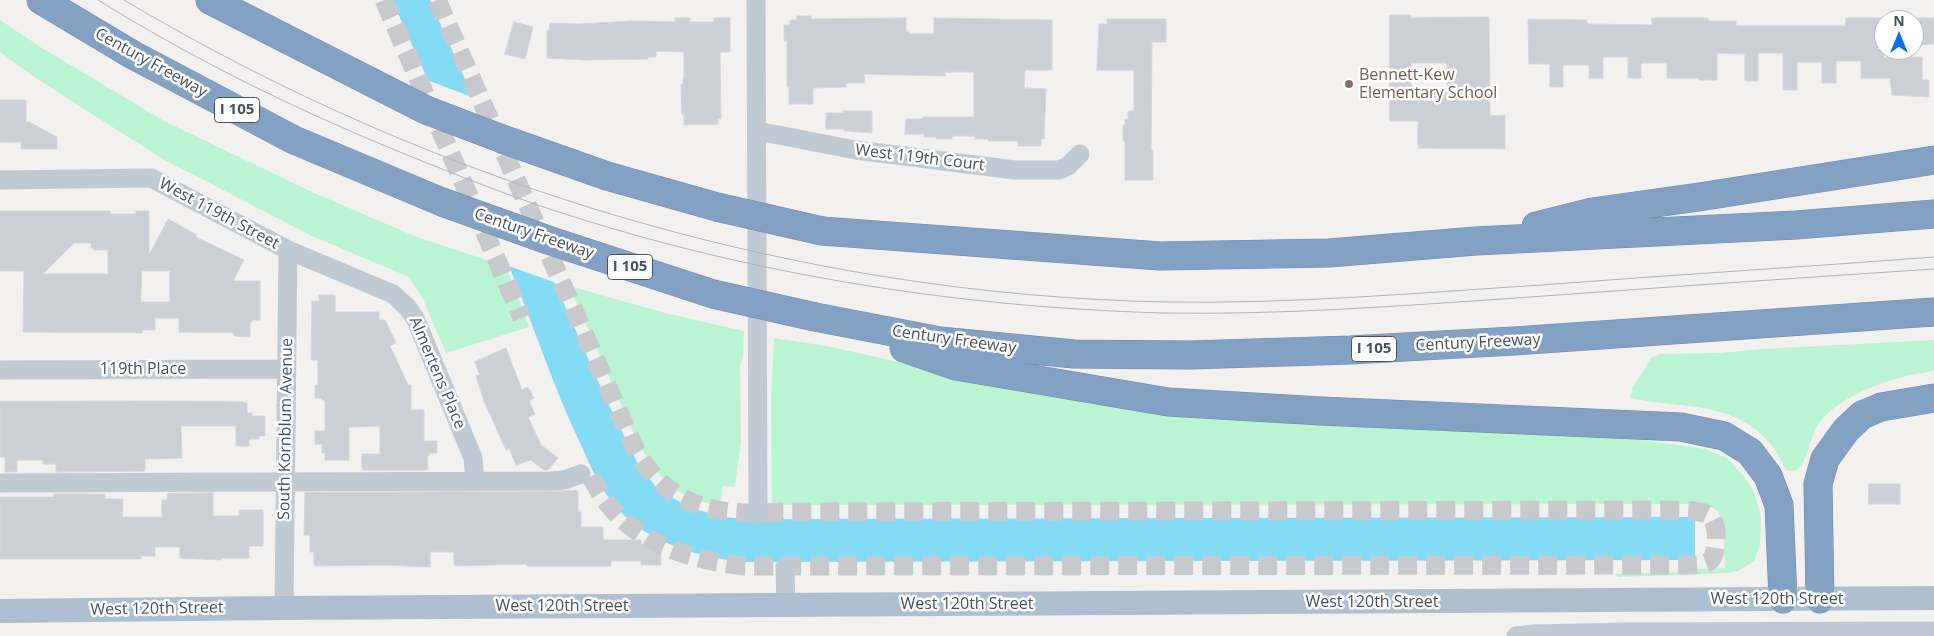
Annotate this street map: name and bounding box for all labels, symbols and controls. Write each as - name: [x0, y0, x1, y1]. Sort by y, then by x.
- north arrow: [1874, 10, 1924, 60]
- text: N: [1893, 11, 1905, 30]
- street label: Century Freeway: [92, 24, 210, 102]
- place label: Bennett-Kew Elementary School: [1359, 65, 1497, 103]
- marker: Bennett-Kew Elementary School: [1343, 78, 1355, 90]
- road number: I 105: [214, 98, 260, 122]
- street label: West 119th Court: [854, 141, 986, 175]
- street label: West 119th Street: [156, 174, 282, 254]
- street label: Century Freeway: [472, 205, 596, 263]
- road number: I 105: [608, 254, 652, 280]
- street label: Almertens Place: [405, 314, 469, 432]
- street label: Century Freeway: [891, 322, 1017, 358]
- street label: Century Freeway: [1415, 330, 1541, 356]
- road number: I 105: [1352, 336, 1396, 362]
- street label: South Kornblum Avenue: [275, 338, 297, 520]
- street label: 119th Place: [100, 359, 186, 379]
- street label: West 120th Street: [1710, 589, 1844, 609]
- street label: West 120th Street: [1305, 592, 1439, 612]
- street label: West 120th Street: [900, 594, 1034, 614]
- street label: West 120th Street: [495, 596, 629, 616]
- street label: West 120th Street: [90, 598, 224, 620]

